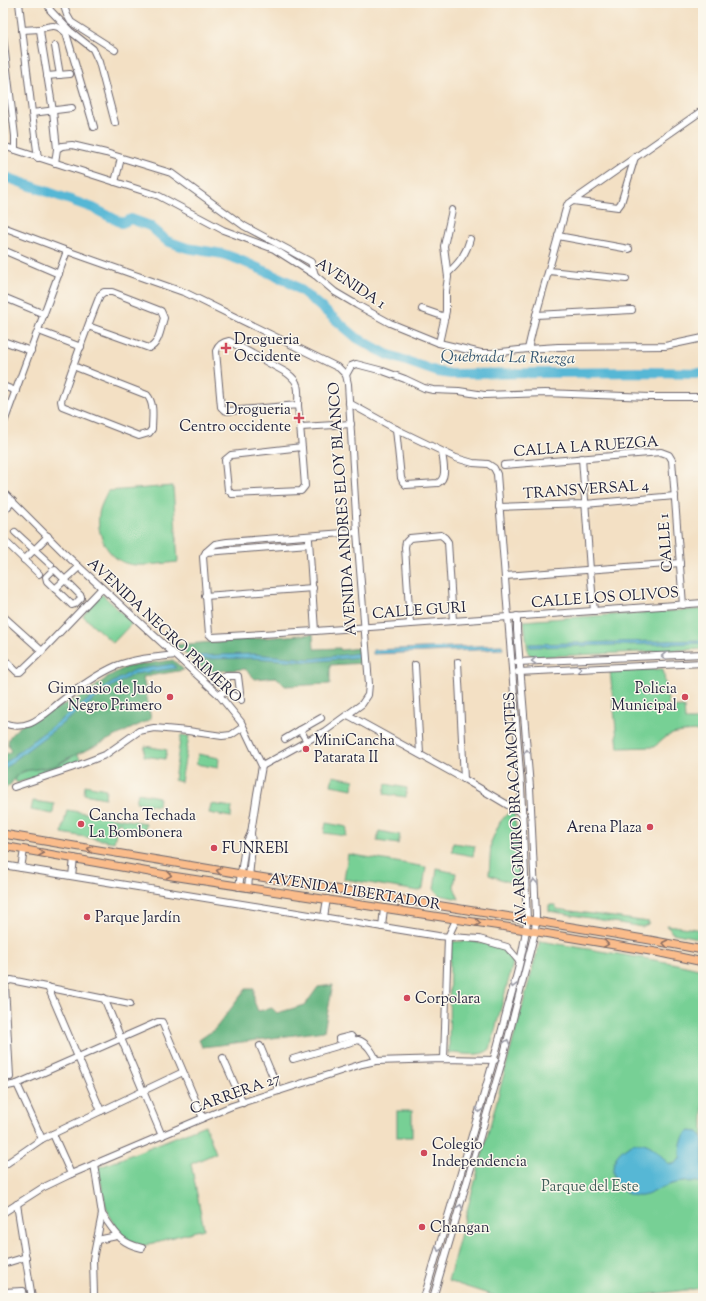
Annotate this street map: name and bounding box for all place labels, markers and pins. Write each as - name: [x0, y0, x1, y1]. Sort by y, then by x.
- place label: Drogueria Occidente: [234, 330, 301, 368]
- marker: Drogueria Occidente: [221, 343, 231, 353]
- place label: Drogueria Centro occidente: [179, 400, 291, 438]
- marker: Drogueria Centro occidente: [294, 413, 304, 423]
- place label: Gimnasio de Judo Negro Primero: [48, 679, 162, 717]
- place label: Policia Municipal: [611, 679, 677, 717]
- marker: Gimnasio de Judo Negro Primero: [165, 692, 175, 702]
- marker: Policia Municipal: [680, 692, 690, 702]
- place label: MiniCancha Patarata II: [314, 731, 395, 769]
- marker: MiniCancha Patarata II: [301, 744, 311, 754]
- place label: Cancha Techada La Bombonera: [89, 806, 196, 844]
- place label: Arena Plaza: [566, 818, 642, 839]
- marker: Cancha Techada La Bombonera: [76, 819, 86, 829]
- marker: Arena Plaza: [645, 822, 655, 832]
- place label: FUNREBI: [222, 839, 289, 860]
- marker: FUNREBI: [209, 843, 219, 853]
- place label: Parque Jardín: [95, 908, 181, 929]
- marker: Parque Jardín: [82, 912, 92, 922]
- place label: Corpolara: [415, 989, 480, 1010]
- marker: Corpolara: [402, 993, 412, 1003]
- place label: Colegio Independencia: [432, 1135, 527, 1173]
- marker: Colegio Independencia: [419, 1148, 429, 1158]
- place label: Changan: [430, 1218, 490, 1239]
- marker: Changan: [417, 1222, 427, 1232]

